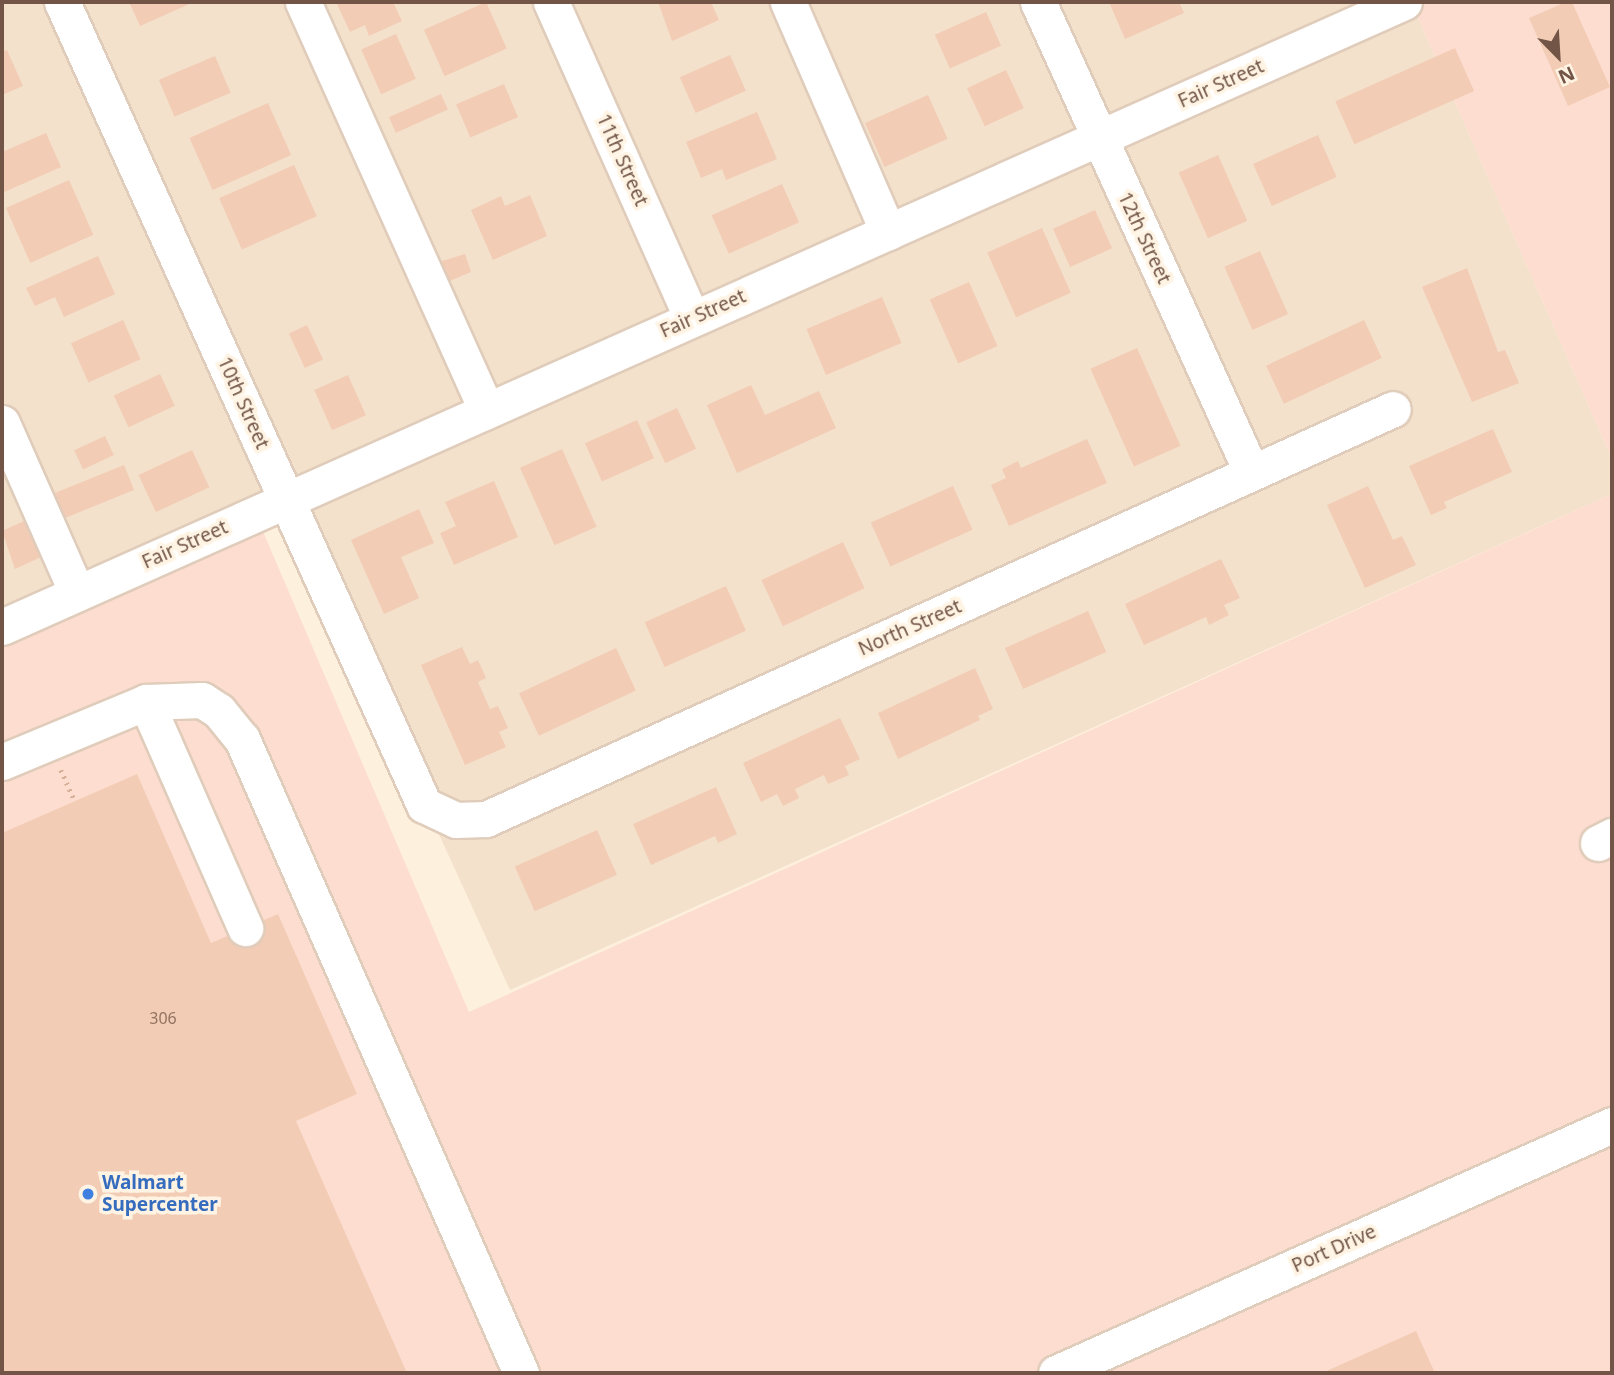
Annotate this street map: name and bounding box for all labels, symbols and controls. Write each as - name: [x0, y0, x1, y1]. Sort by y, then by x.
- north arrow: [1523, 21, 1593, 91]
- street label: Fair Street: [1175, 55, 1267, 113]
- text: N: [1554, 60, 1579, 90]
- street label: 11th Street: [592, 110, 652, 210]
- street label: 12th Street: [1113, 189, 1175, 287]
- street label: Fair Street: [657, 285, 749, 343]
- street label: 10th Street: [213, 353, 273, 453]
- street label: Fair Street: [139, 516, 231, 574]
- street label: North Street: [855, 595, 965, 661]
- house number: 306: [149, 1008, 177, 1028]
- place label: Walmart Supercenter: [102, 1172, 218, 1216]
- marker: Walmart Supercenter: [80, 1186, 96, 1202]
- street label: Port Drive: [1288, 1220, 1380, 1278]

